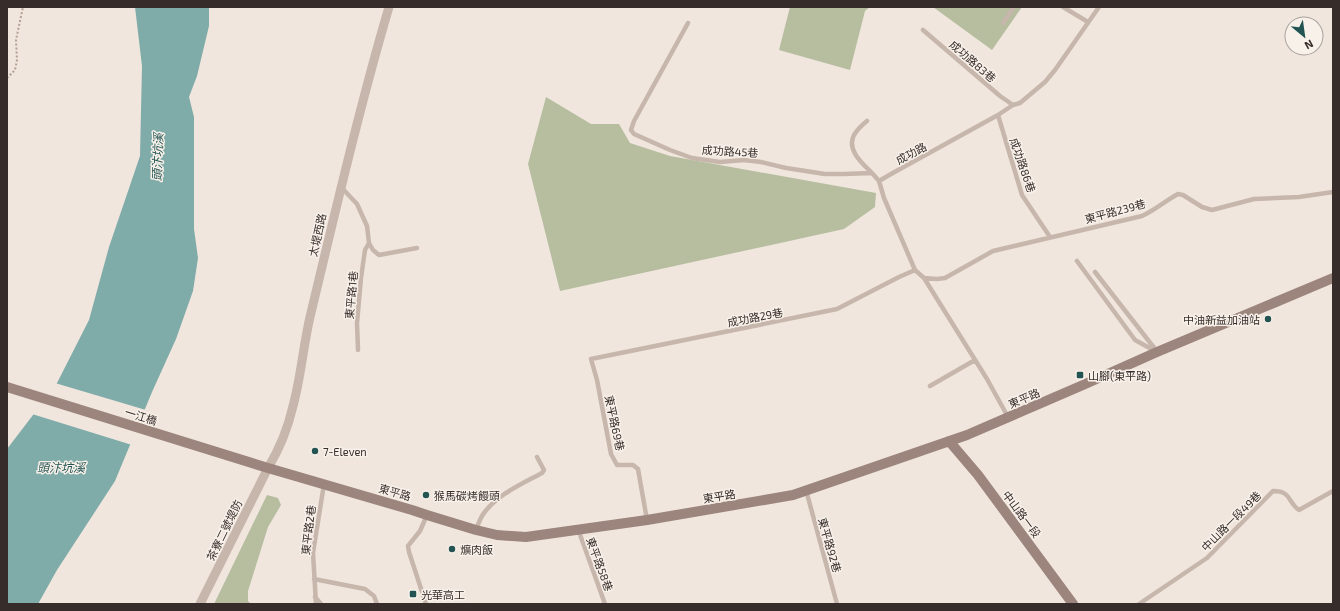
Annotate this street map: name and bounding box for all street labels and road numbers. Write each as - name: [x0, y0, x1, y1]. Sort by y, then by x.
- street label: 成功路83巷: [947, 37, 999, 85]
- street label: 成功路86巷: [1008, 136, 1038, 194]
- street label: 成功路: [893, 140, 929, 166]
- street label: 成功路45巷: [701, 143, 759, 159]
- street label: 東平路239巷: [1083, 197, 1147, 225]
- street label: 太堤西路: [306, 212, 328, 258]
- street label: 東平路1巷: [342, 270, 360, 320]
- street label: 成功路29巷: [726, 305, 784, 329]
- street label: 東平路: [1006, 386, 1042, 410]
- street label: 東平路69巷: [603, 394, 627, 452]
- street label: 一江橋: [123, 405, 159, 427]
- street label: 東平路: [377, 481, 413, 503]
- street label: 東平路: [702, 487, 736, 505]
- street label: 中山路一段: [1000, 488, 1044, 540]
- street label: 中山路一段49巷: [1198, 488, 1264, 554]
- street label: 茶寮二號堤防: [204, 497, 244, 563]
- street label: 東平路2巷: [298, 504, 318, 556]
- street label: 東平路92巷: [816, 516, 844, 574]
- street label: 東平路58巷: [584, 535, 616, 593]

